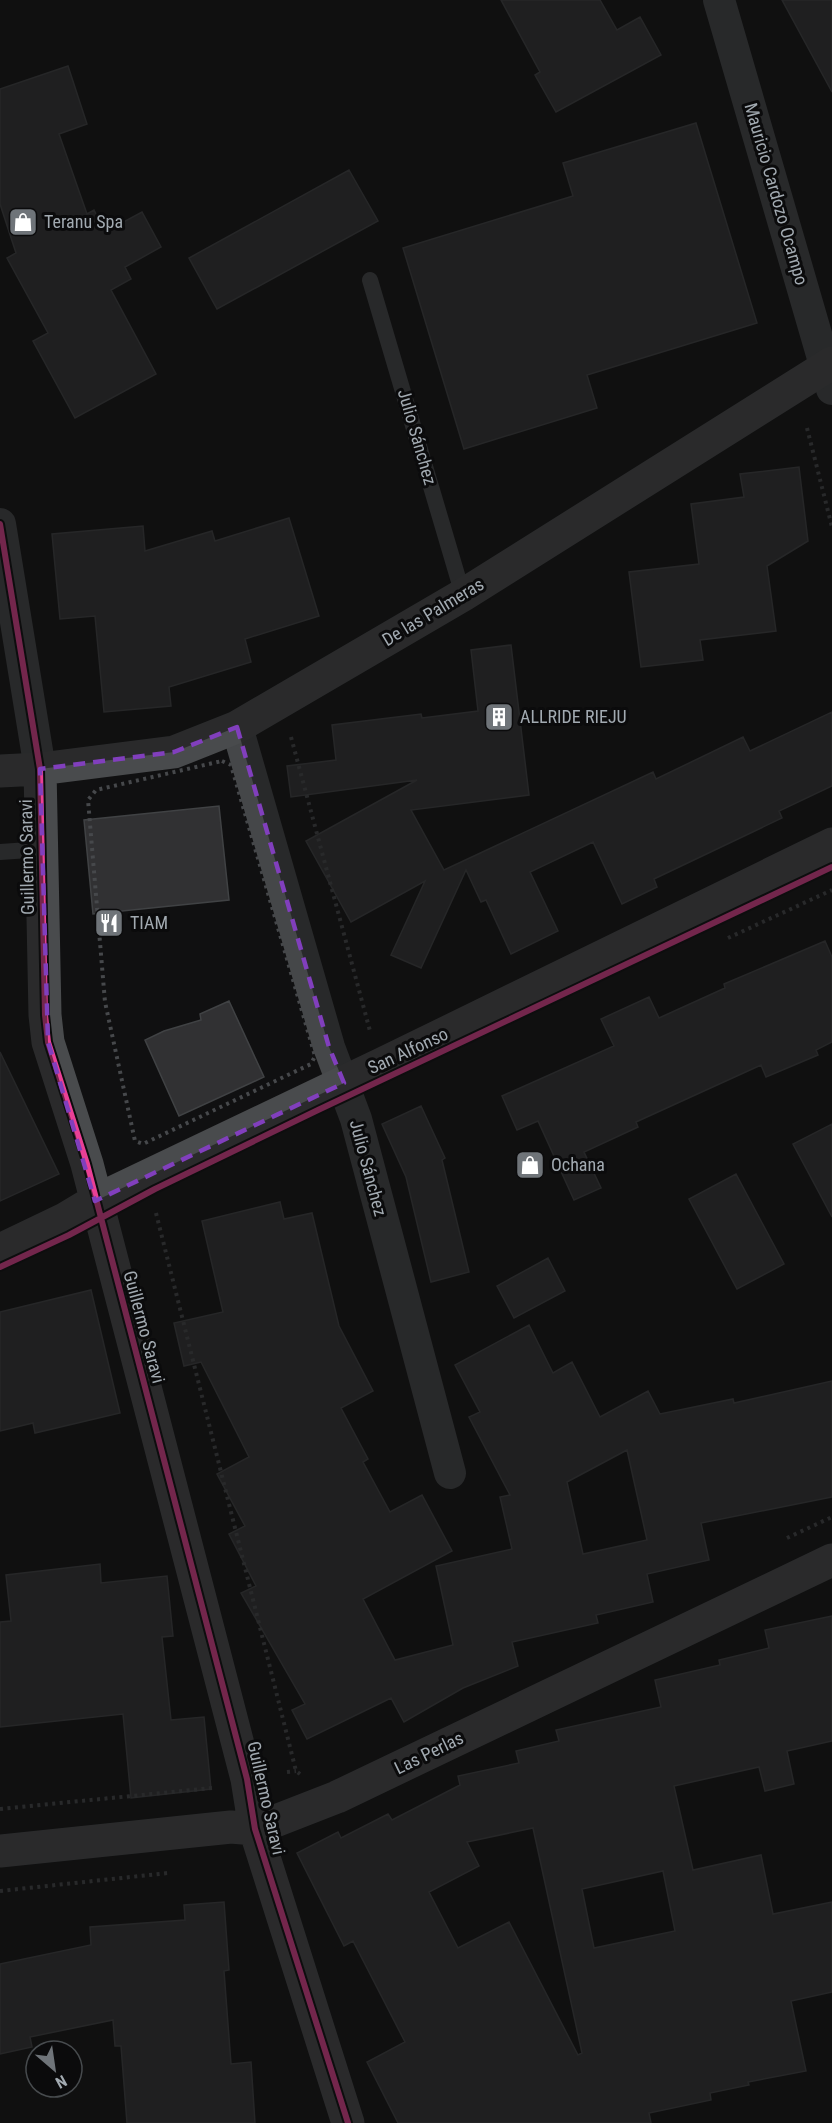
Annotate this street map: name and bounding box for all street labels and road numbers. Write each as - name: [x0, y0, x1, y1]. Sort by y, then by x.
- street label: Mauricio Cardozo Ocampo: [740, 100, 813, 287]
- street label: Julio Sánchez: [394, 386, 441, 487]
- street label: De las Palmeras: [378, 573, 487, 650]
- street label: Guillermo Saravi: [15, 799, 38, 915]
- street label: San Alfonso: [364, 1023, 451, 1078]
- street label: Julio Sánchez: [346, 1117, 391, 1218]
- street label: Guillermo Saravi: [119, 1268, 170, 1386]
- street label: Las Perlas: [391, 1727, 467, 1778]
- street label: Guillermo Saravi: [243, 1739, 290, 1857]

